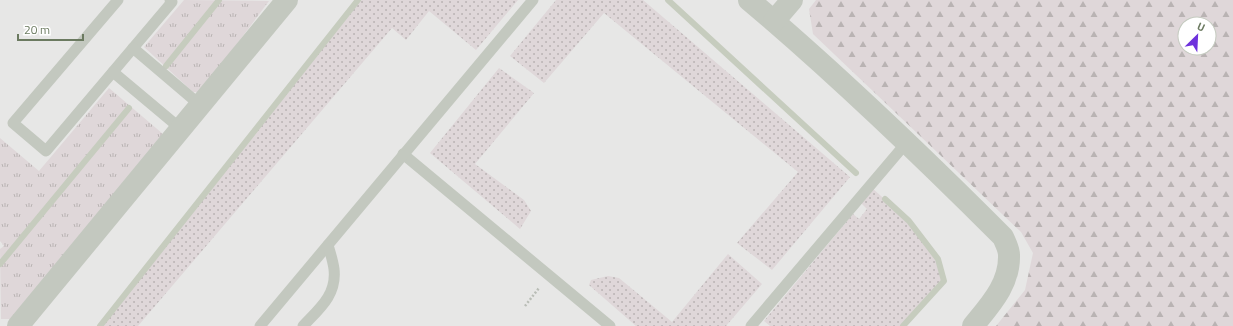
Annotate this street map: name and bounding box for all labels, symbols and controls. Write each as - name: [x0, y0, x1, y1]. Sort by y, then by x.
- scale bar: [18, 16, 83, 42]
- north arrow: [1177, 16, 1217, 56]
- text: U: [1195, 18, 1208, 36]
- text: 20 m: [24, 20, 50, 39]

